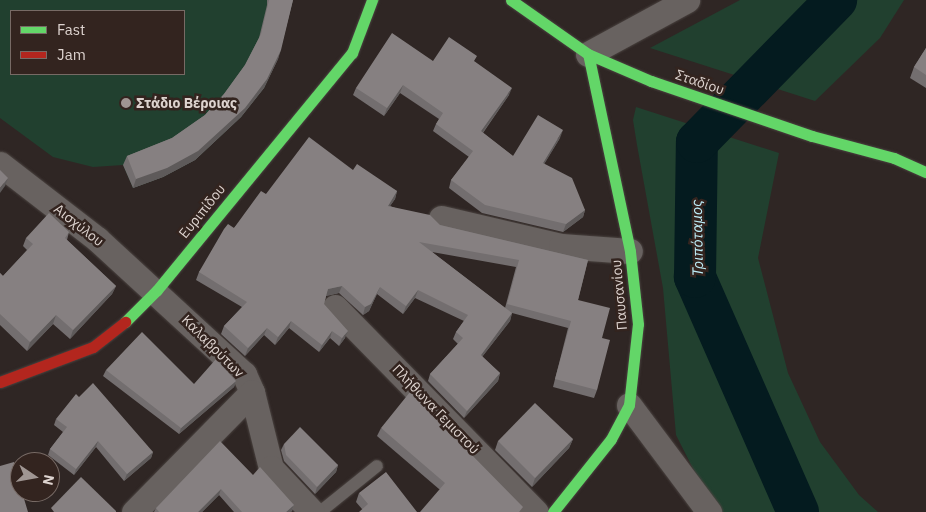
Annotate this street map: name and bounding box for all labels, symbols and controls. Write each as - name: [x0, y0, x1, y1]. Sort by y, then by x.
- legend: [10, 10, 185, 75]
- text: Fast: [57, 20, 85, 39]
- text: Jam: [57, 45, 86, 64]
- street label: Σταδίου: [673, 66, 727, 98]
- place label: Στάδιο Βέροιας: [136, 95, 237, 111]
- marker: Στάδιο Βέροιας: [120, 97, 132, 109]
- street label: Ευριπίδου: [175, 181, 229, 241]
- water label: Τριπόταμος: [687, 199, 707, 277]
- street label: Αισχύλου: [51, 200, 107, 250]
- street label: Παυσανίου: [608, 259, 630, 331]
- street label: Καλαβρύτων: [178, 311, 248, 381]
- street label: Πλήθωνα Γεμιστού: [389, 361, 483, 457]
- north arrow: [10, 452, 60, 502]
- text: N: [39, 473, 59, 487]

